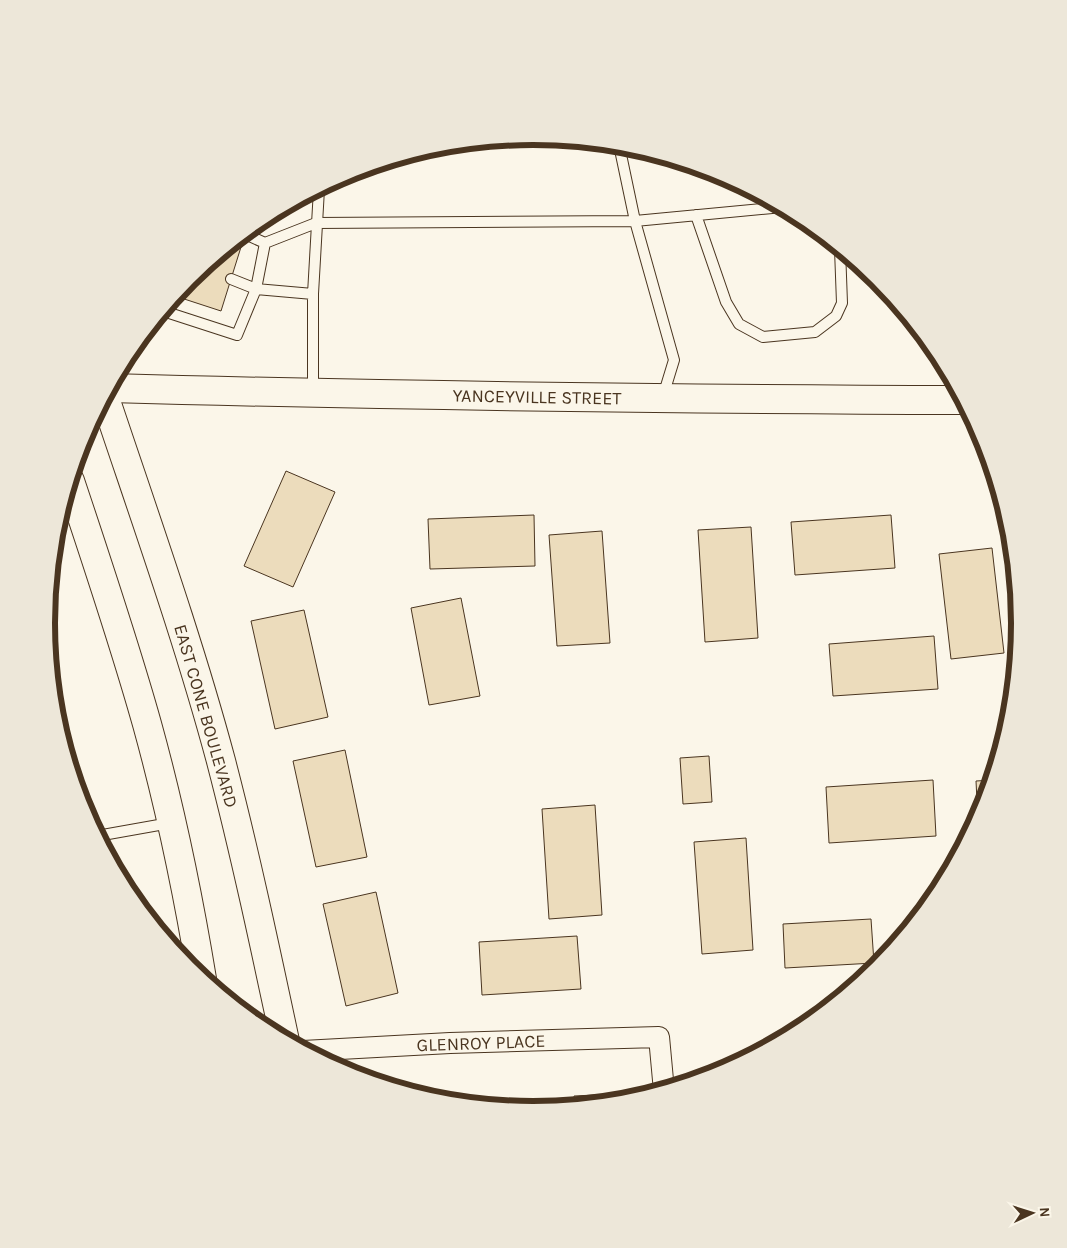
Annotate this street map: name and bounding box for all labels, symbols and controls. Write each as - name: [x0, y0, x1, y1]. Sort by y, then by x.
- street label: YANCEYVILLE STREET: [452, 385, 622, 409]
- street label: EAST CONE BOULEVARD: [169, 622, 243, 810]
- street label: GLENROY PLACE: [416, 1030, 546, 1056]
- north arrow: [1007, 1188, 1057, 1238]
- text: N: [1036, 1207, 1053, 1218]

